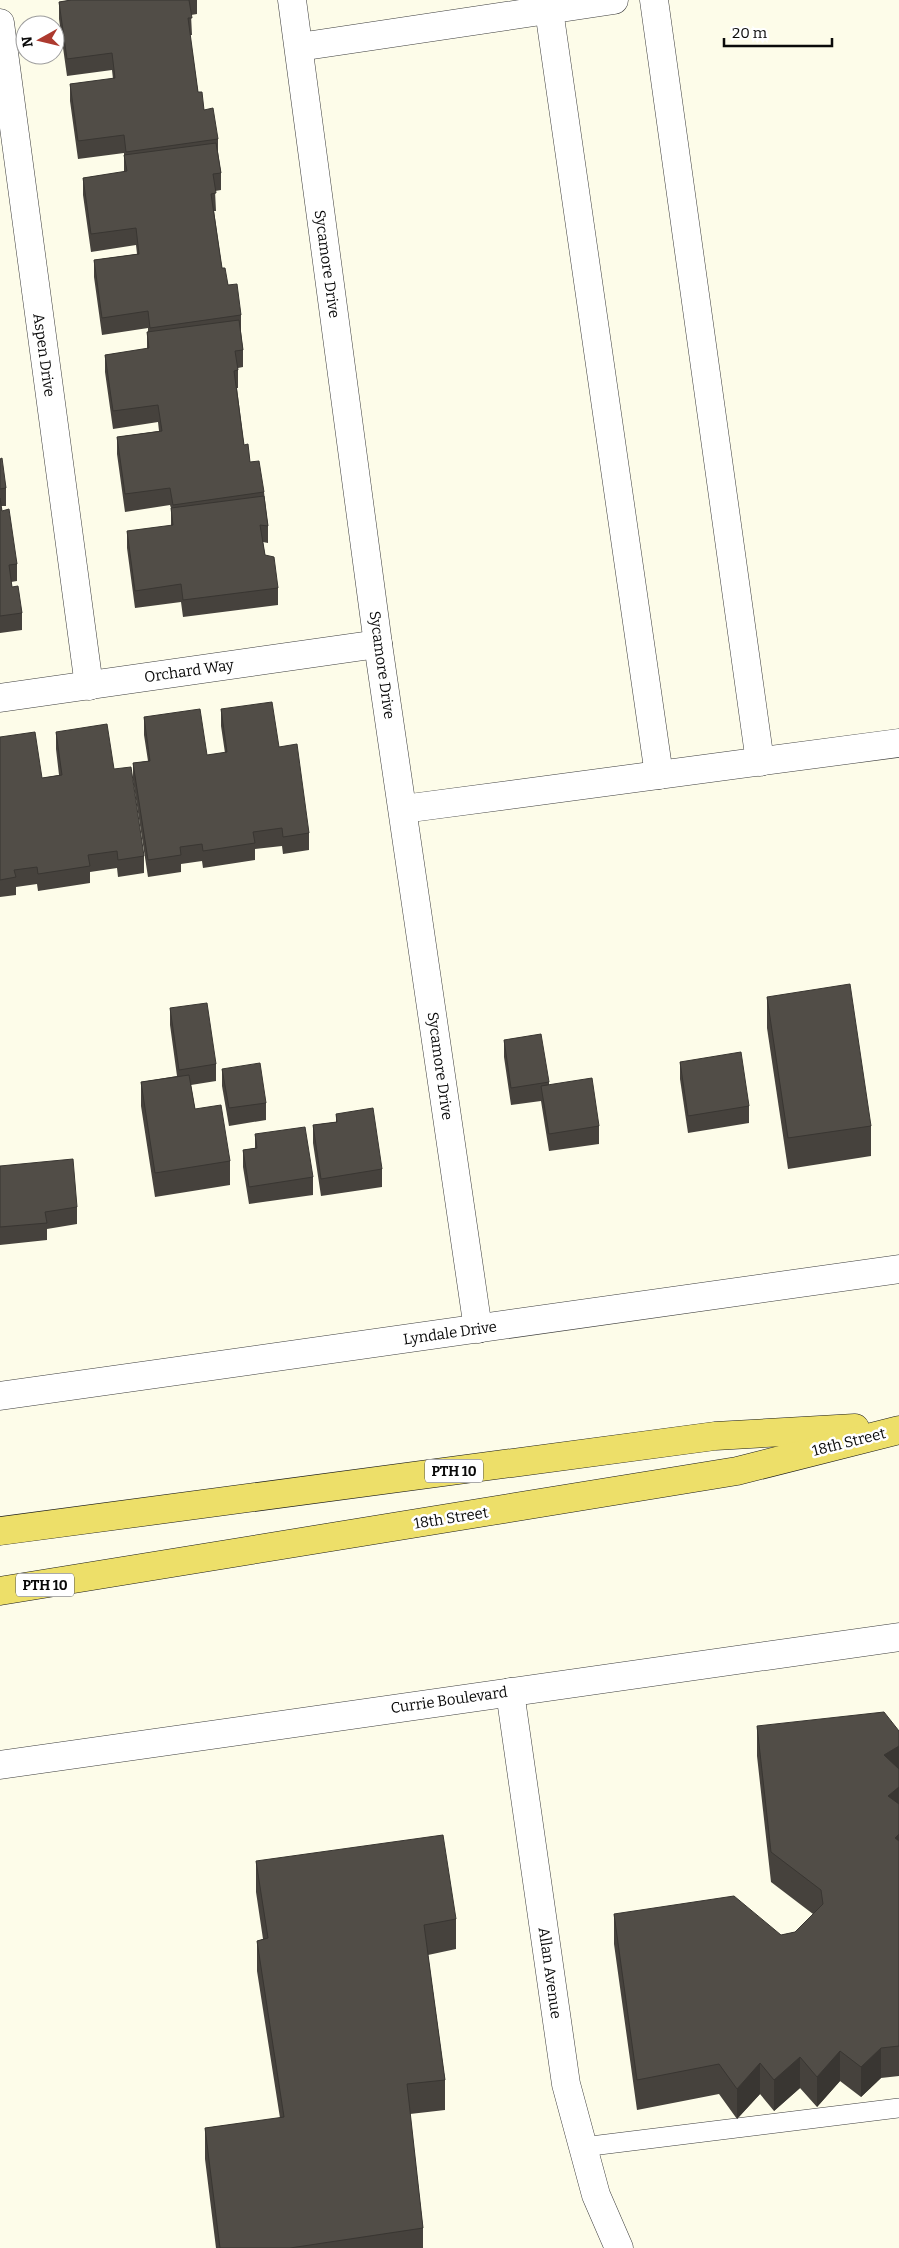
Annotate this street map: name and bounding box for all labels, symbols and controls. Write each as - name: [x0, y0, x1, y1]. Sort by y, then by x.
- north arrow: [15, 15, 65, 65]
- scale bar: [724, 15, 832, 47]
- text: 20 m: [732, 24, 768, 42]
- text: N: [18, 35, 37, 48]
- street label: Sycamore Drive: [310, 209, 344, 319]
- street label: Aspen Drive: [29, 312, 59, 398]
- street label: Sycamore Drive: [365, 610, 399, 720]
- street label: Orchard Way: [143, 656, 235, 686]
- street label: Sycamore Drive: [423, 1011, 457, 1121]
- street label: Lyndale Drive: [402, 1318, 498, 1348]
- street label: 18th Street: [810, 1424, 888, 1460]
- road number: PTH 10: [425, 1460, 483, 1482]
- street label: 18th Street: [413, 1503, 490, 1533]
- road number: PTH 10: [16, 1574, 74, 1596]
- street label: Currie Boulevard: [389, 1683, 509, 1717]
- street label: Allan Avenue: [535, 1926, 565, 2020]

